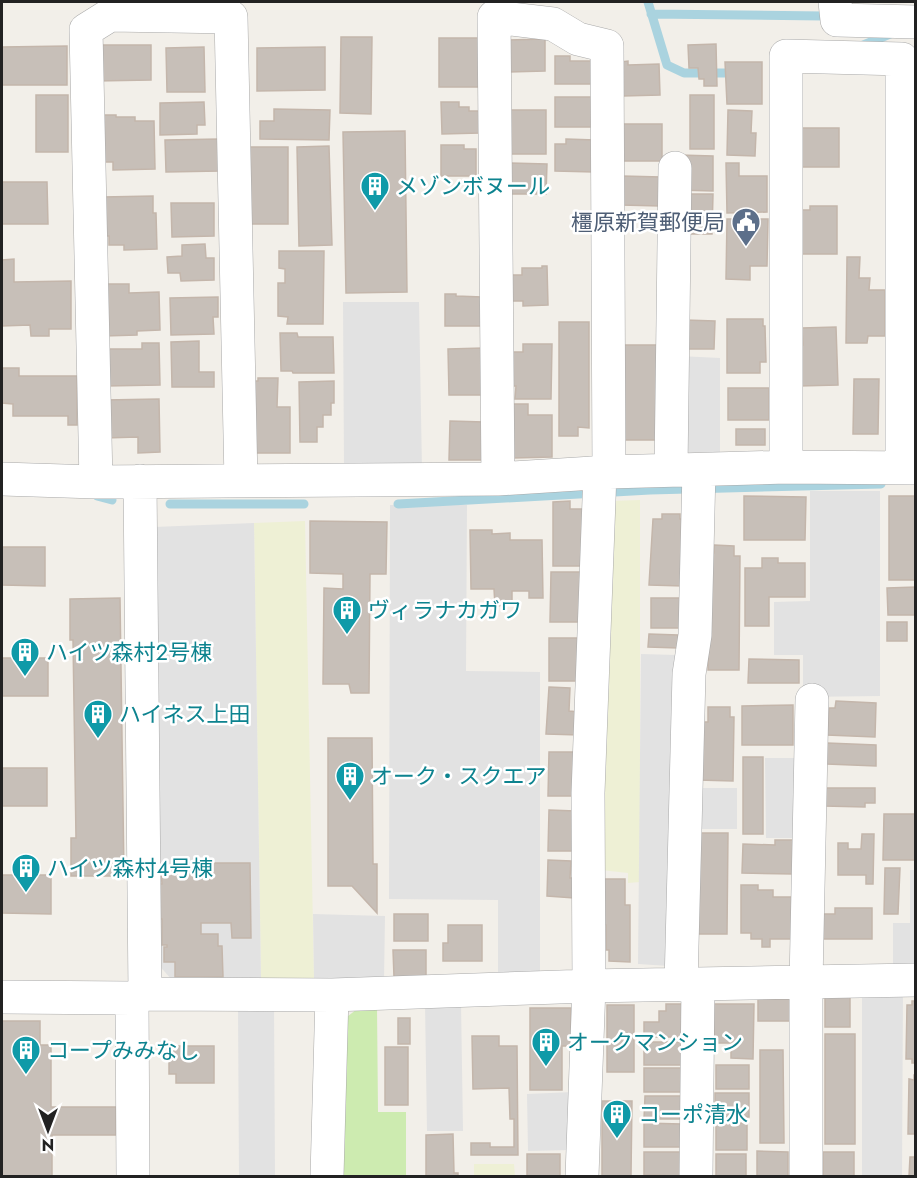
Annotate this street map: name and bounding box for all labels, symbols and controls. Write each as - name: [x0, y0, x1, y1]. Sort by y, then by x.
- building icon: メゾンボヌール: [359, 170, 391, 212]
- place label: メゾンボヌール: [396, 170, 550, 202]
- place label: 橿原新賀郵便局: [571, 206, 725, 238]
- public building icon: 橿原新賀郵便局: [730, 206, 762, 248]
- building icon: ヴィラナカガワ: [331, 594, 363, 636]
- place label: ヴィラナカガワ: [368, 594, 522, 626]
- building icon: ハイツ森村２号棟: [9, 636, 41, 678]
- place label: ハイツ森村２号棟: [46, 636, 212, 668]
- building icon: ハイネス上田: [82, 698, 114, 740]
- place label: ハイネス上田: [119, 698, 251, 730]
- building icon: オーク・スクエア: [334, 760, 366, 802]
- place label: オーク・スクエア: [371, 760, 547, 792]
- building icon: ハイツ森村４号棟: [10, 852, 42, 894]
- place label: ハイツ森村４号棟: [47, 852, 213, 884]
- building icon: オークマンション: [530, 1026, 562, 1068]
- place label: オークマンション: [567, 1026, 743, 1058]
- building icon: コープみみなし: [10, 1034, 42, 1076]
- place label: コープみみなし: [47, 1034, 200, 1066]
- building icon: コーポ清水: [601, 1098, 633, 1140]
- place label: コーポ清水: [638, 1098, 748, 1130]
- north arrow: [18, 1100, 78, 1160]
- text: N: [42, 1133, 54, 1156]

